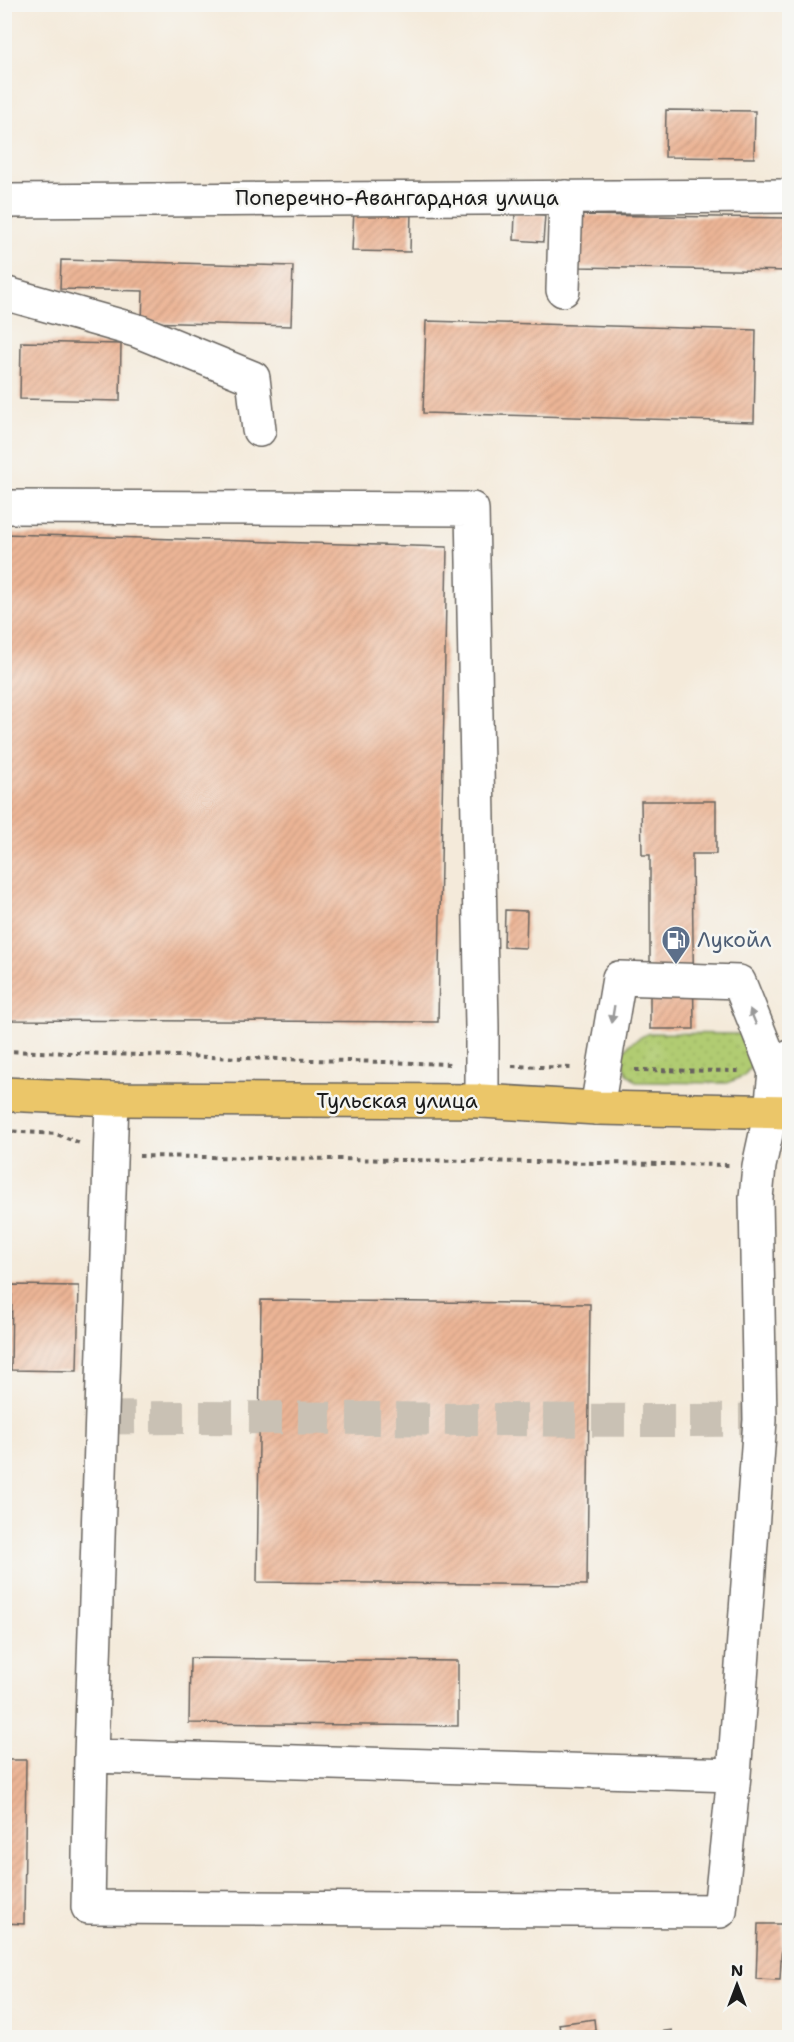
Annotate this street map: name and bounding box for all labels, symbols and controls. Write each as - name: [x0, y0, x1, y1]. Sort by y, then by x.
- street label: Поперечно-Авангардная улица: [235, 184, 559, 212]
- fuel station icon: Лукойл: [660, 924, 692, 966]
- place label: Лукойл: [697, 926, 772, 954]
- one-way arrow: [608, 1005, 617, 1024]
- one-way arrow: [748, 1008, 758, 1026]
- street label: Тульская улица: [316, 1087, 478, 1115]
- north arrow: [707, 1955, 767, 2015]
- text: N: [731, 1960, 743, 1981]

